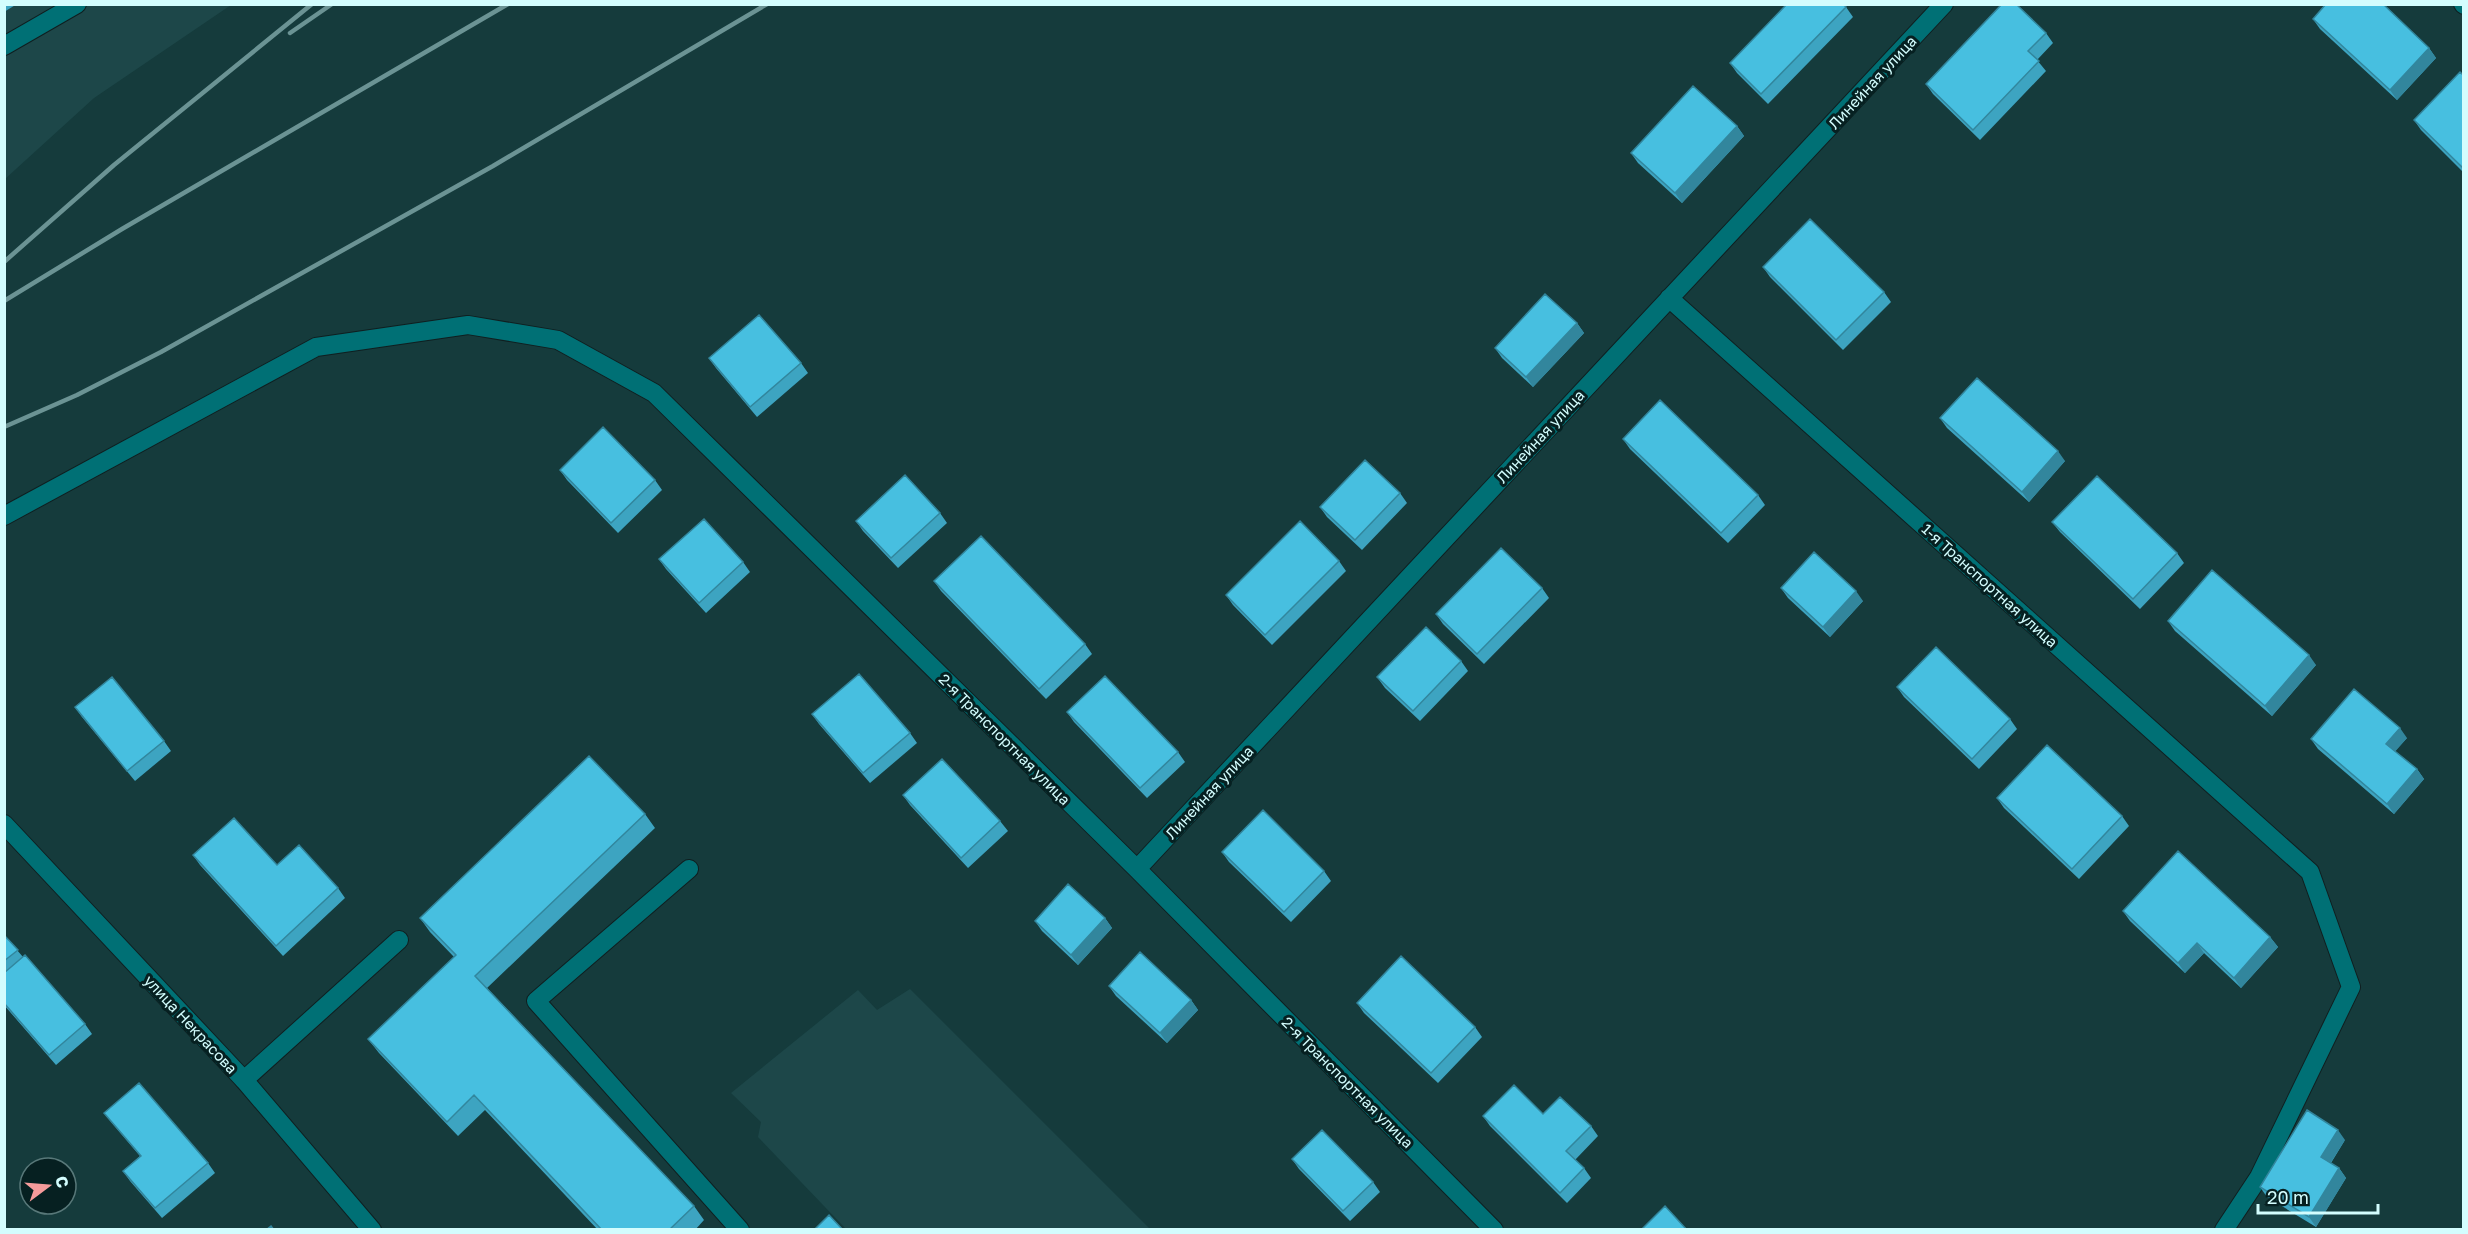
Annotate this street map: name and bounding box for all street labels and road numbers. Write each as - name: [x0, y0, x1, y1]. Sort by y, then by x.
- street label: Линейная улица: [1824, 32, 1920, 132]
- street label: Линейная улица: [1492, 386, 1588, 486]
- street label: 1-я Транспортная улица: [1918, 519, 2062, 651]
- street label: 2-я Транспортная улица: [936, 670, 1074, 808]
- street label: Линейная улица: [1161, 742, 1257, 842]
- street label: улица Некрасова: [141, 971, 241, 1077]
- street label: 2-я Транспортная улица: [1279, 1013, 1417, 1151]

